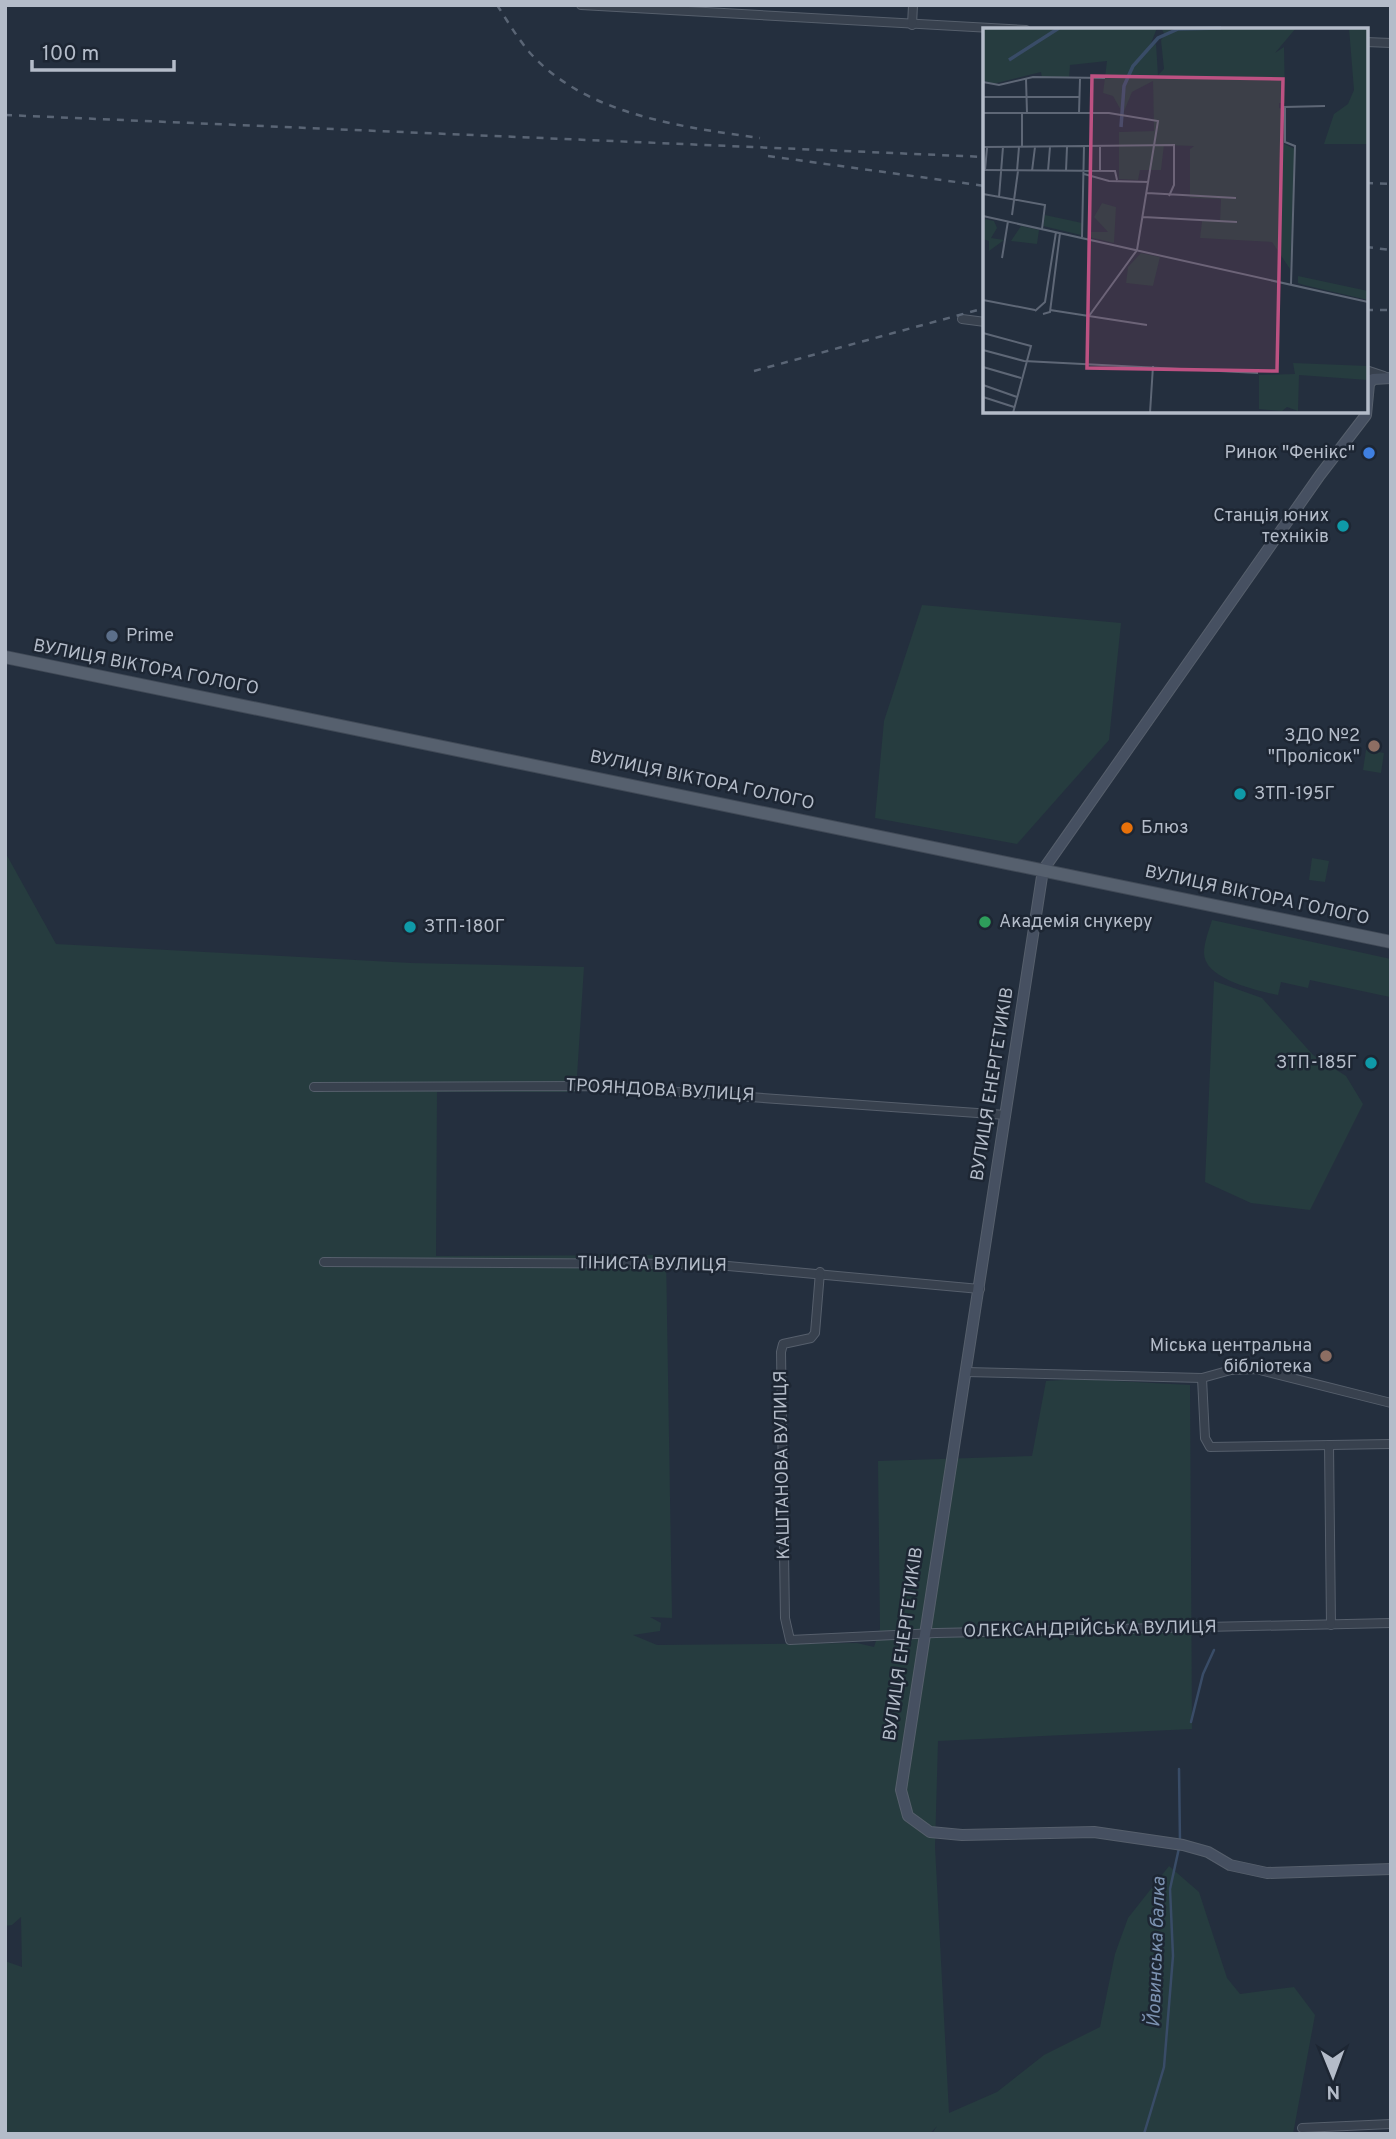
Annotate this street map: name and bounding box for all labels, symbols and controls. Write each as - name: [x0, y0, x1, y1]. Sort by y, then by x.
- scale bar: [32, 28, 173, 72]
- inset map: [983, 28, 1368, 413]
- text: 100 m: [42, 41, 99, 68]
- place label: Ринок "Фенікс": [1225, 442, 1355, 465]
- marker: Ринок "Фенікс": [1361, 445, 1377, 461]
- place label: Станція юних техніків: [1213, 505, 1329, 549]
- marker: Станція юних техніків: [1335, 518, 1351, 534]
- place label: Prime: [126, 625, 174, 648]
- marker: Prime: [104, 628, 120, 644]
- street label: ВУЛИЦЯ ВІКТОРА ГОЛОГО: [31, 635, 261, 701]
- place label: ЗДО №2 "Пролісок": [1268, 725, 1360, 769]
- marker: ЗДО №2 "Пролісок": [1366, 738, 1382, 754]
- street label: ВУЛИЦЯ ВІКТОРА ГОЛОГО: [587, 746, 817, 816]
- place label: ЗТП-195Г: [1254, 783, 1335, 806]
- marker: ЗТП-195Г: [1232, 786, 1248, 802]
- place label: Блюз: [1141, 817, 1189, 840]
- marker: Блюз: [1119, 820, 1135, 836]
- street label: ВУЛИЦЯ ВІКТОРА ГОЛОГО: [1142, 861, 1372, 931]
- place label: Академія снукеру: [999, 911, 1153, 934]
- marker: Академія снукеру: [977, 914, 993, 930]
- place label: ЗТП-180Г: [424, 916, 505, 939]
- marker: ЗТП-180Г: [402, 919, 418, 935]
- street label: ВУЛИЦЯ ЕНЕРГЕТИКІВ: [966, 986, 1020, 1182]
- place label: ЗТП-185Г: [1276, 1052, 1357, 1075]
- marker: ЗТП-185Г: [1363, 1055, 1379, 1071]
- street label: ТРОЯНДОВА ВУЛИЦЯ: [565, 1075, 755, 1107]
- street label: ТІНИСТА ВУЛИЦЯ: [577, 1252, 727, 1278]
- place label: Міська центральна бібліотека: [1150, 1335, 1312, 1379]
- marker: Міська центральна бібліотека: [1318, 1348, 1334, 1364]
- street label: КАШТАНОВА ВУЛИЦЯ: [770, 1370, 796, 1560]
- street label: ВУЛИЦЯ ЕНЕРГЕТИКІВ: [879, 1545, 929, 1743]
- street label: ОЛЕКСАНДРІЙСЬКА ВУЛИЦЯ: [963, 1614, 1217, 1644]
- water label: Йовинська балка: [1141, 1876, 1172, 2028]
- north arrow: [1298, 2041, 1368, 2111]
- text: N: [1326, 2079, 1340, 2103]

